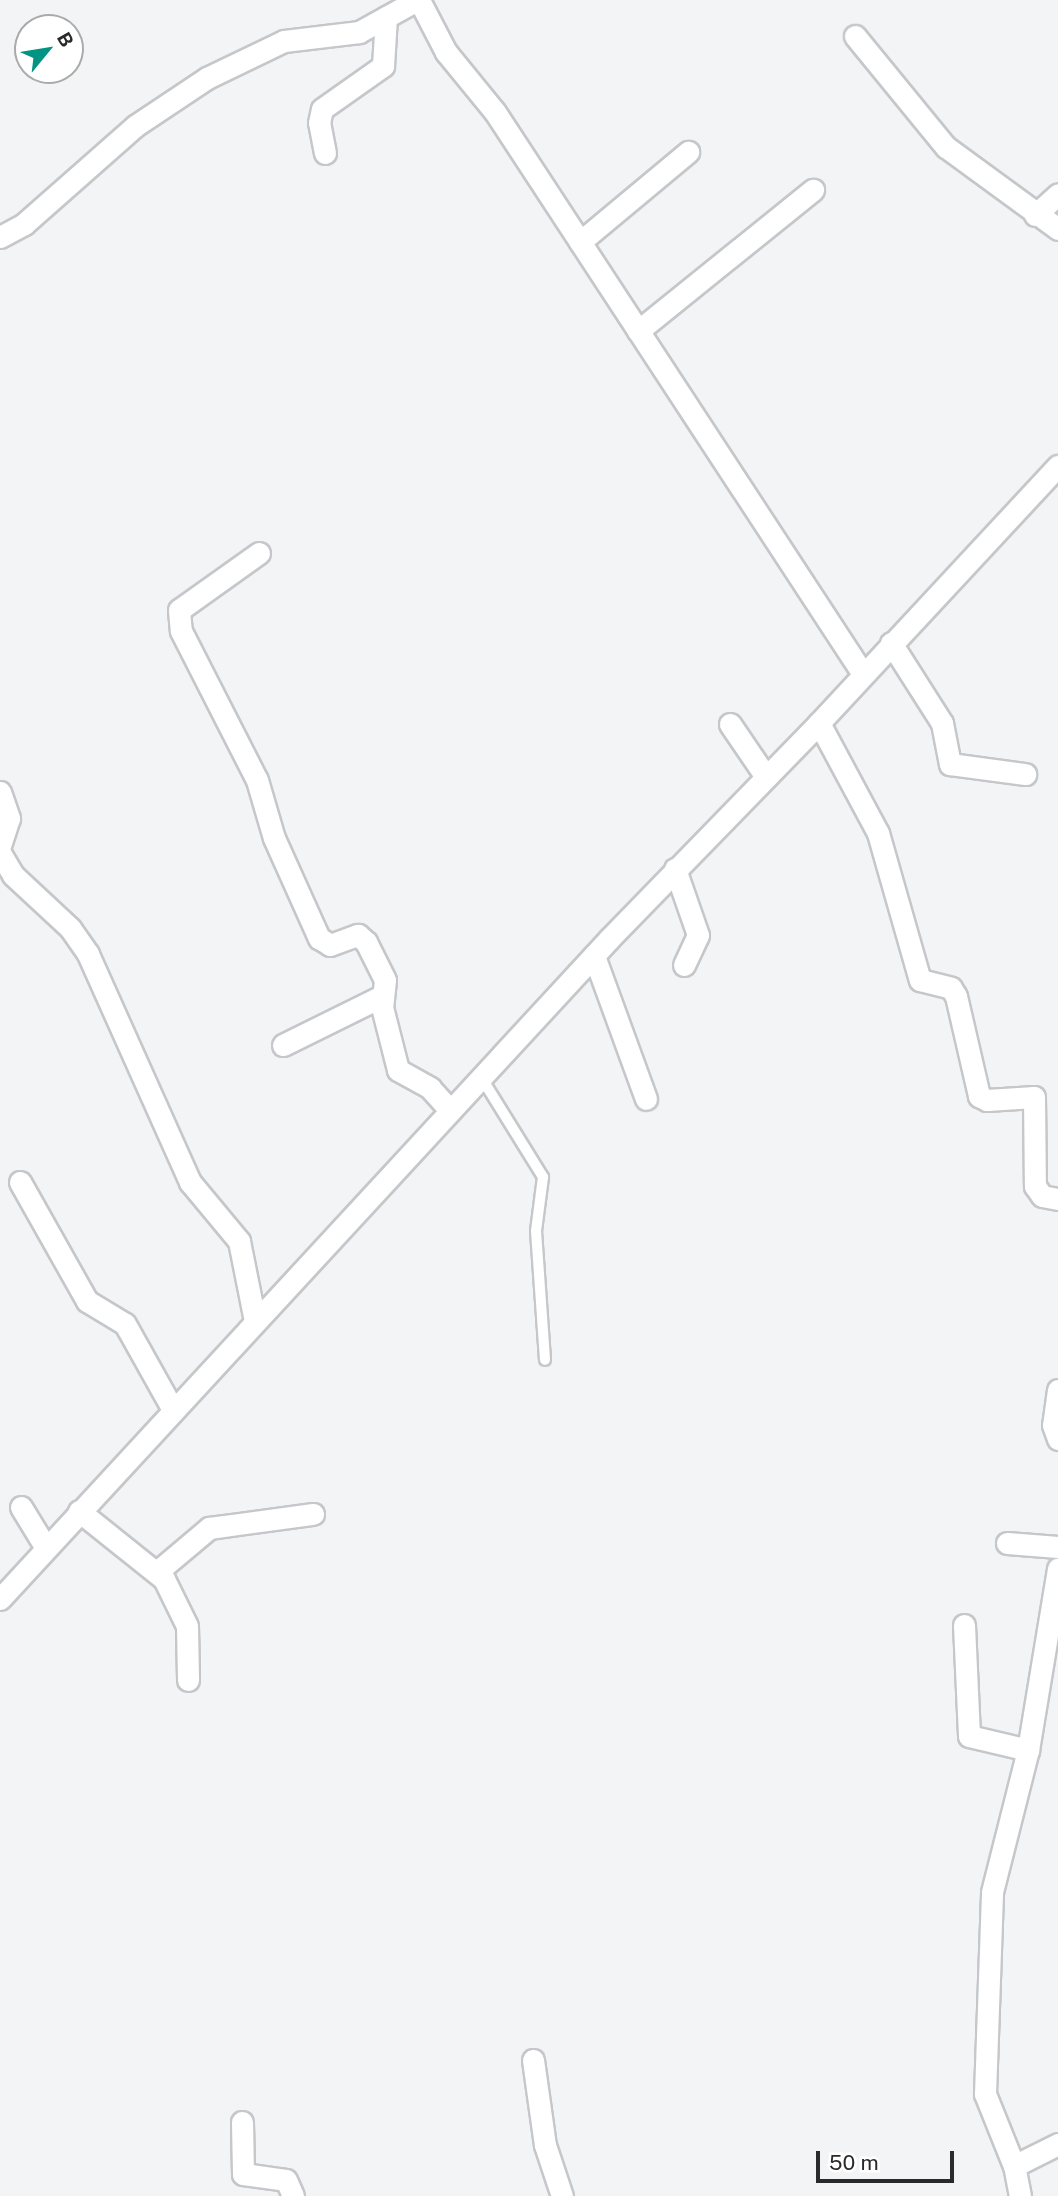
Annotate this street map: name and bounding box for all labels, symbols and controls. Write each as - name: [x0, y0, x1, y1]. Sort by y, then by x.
- north arrow: [14, 14, 84, 84]
- text: B: [53, 28, 78, 51]
- scale bar: [820, 2136, 958, 2180]
- text: 50 m: [829, 2150, 879, 2175]

